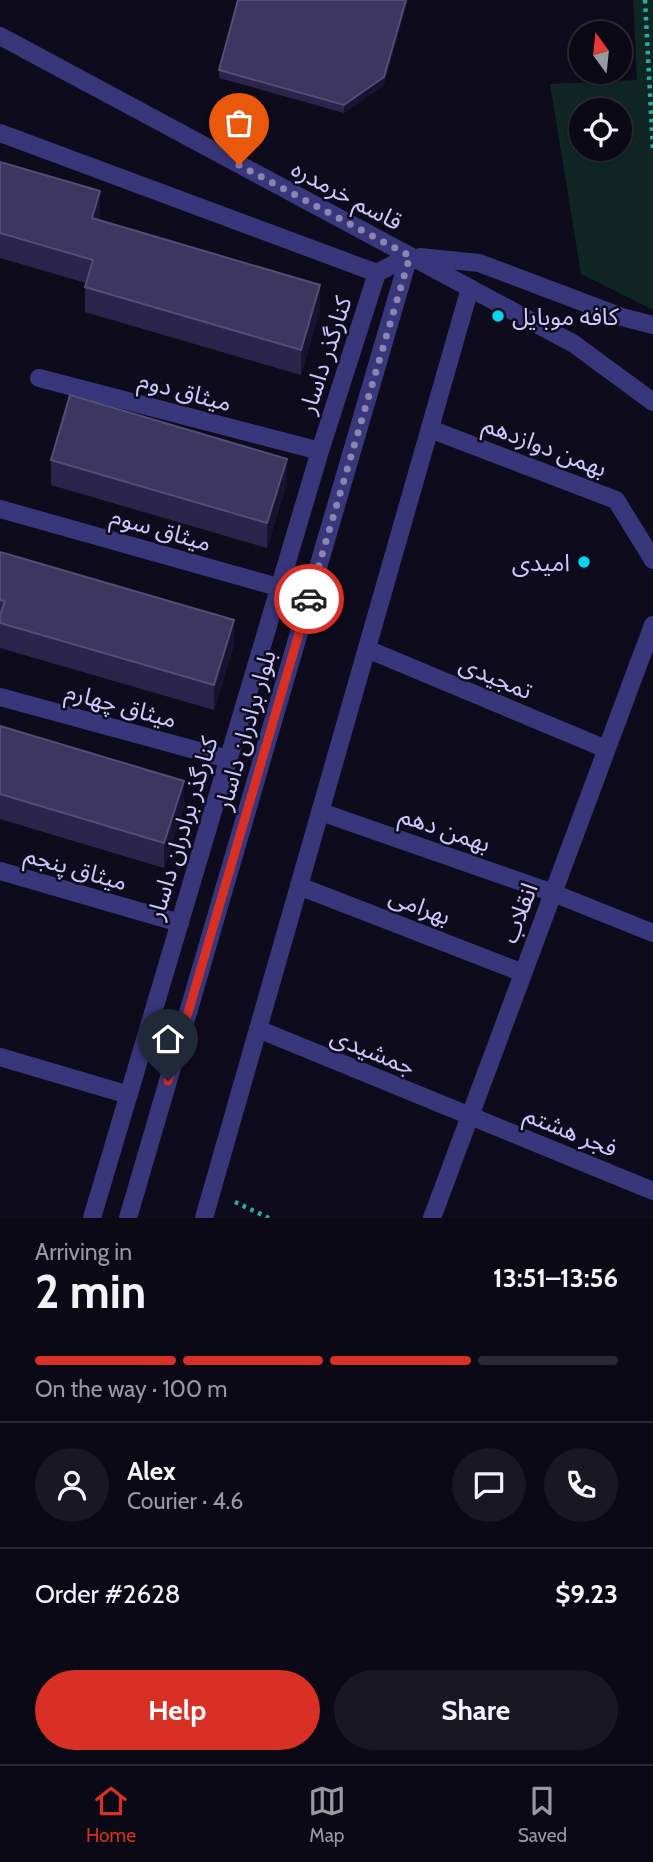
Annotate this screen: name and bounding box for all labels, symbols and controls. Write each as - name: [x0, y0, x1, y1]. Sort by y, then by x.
- north arrow: [569, 21, 632, 84]
- map controls: [569, 21, 632, 161]
- pin: [209, 93, 269, 165]
- button: locate: [569, 98, 632, 161]
- icon: bag: [220, 104, 258, 142]
- street label: قاسم خرمدره: [285, 154, 407, 239]
- street label: کنارگذر داسار: [292, 292, 358, 418]
- place label: کافه موبایل: [512, 302, 620, 331]
- marker: کافه موبایل: [490, 308, 506, 324]
- street label: میثاق دوم: [134, 365, 235, 421]
- street label: بهمن دوازدهم: [478, 409, 611, 486]
- street label: میثاق سوم: [106, 501, 215, 561]
- place label: امیدی: [512, 548, 570, 577]
- marker: امیدی: [576, 554, 592, 570]
- courier: [274, 564, 344, 634]
- icon: car: [290, 580, 328, 618]
- street label: بلوار برادران داسار: [208, 647, 282, 814]
- street label: تمجیدی: [455, 649, 537, 705]
- street label: میثاق چهارم: [61, 676, 180, 738]
- street label: کنارگذر برادران داسار: [140, 732, 224, 924]
- street label: بهمن دهم: [395, 800, 494, 861]
- street label: میثاق پنجم: [20, 840, 131, 899]
- street label: انقلاب: [494, 879, 544, 947]
- street label: بهرامی: [385, 881, 455, 931]
- pin: [138, 1009, 198, 1081]
- icon: home: [149, 1020, 187, 1058]
- street label: جمشیدی: [327, 1021, 419, 1081]
- street label: فجر هشتم: [519, 1099, 622, 1165]
- text: Arriving in: [35, 1238, 132, 1266]
- text: 13:51–13:56: [493, 1262, 618, 1294]
- text: 2 min: [35, 1264, 146, 1320]
- text: On the way · 100 m: [35, 1375, 227, 1403]
- button: person: [35, 1448, 109, 1522]
- button: chat: [452, 1448, 526, 1522]
- button: phone: [544, 1448, 618, 1522]
- text: Alex: [127, 1455, 176, 1487]
- text: Courier · 4.6: [127, 1487, 243, 1515]
- text: Order #2628: [35, 1578, 181, 1610]
- text: $9.23: [555, 1578, 618, 1610]
- button: Help: [35, 1670, 320, 1750]
- button: Share: [334, 1670, 618, 1750]
- tab: Home: [86, 1782, 136, 1847]
- tab: Map: [308, 1782, 346, 1847]
- tab: Saved: [518, 1782, 567, 1847]

